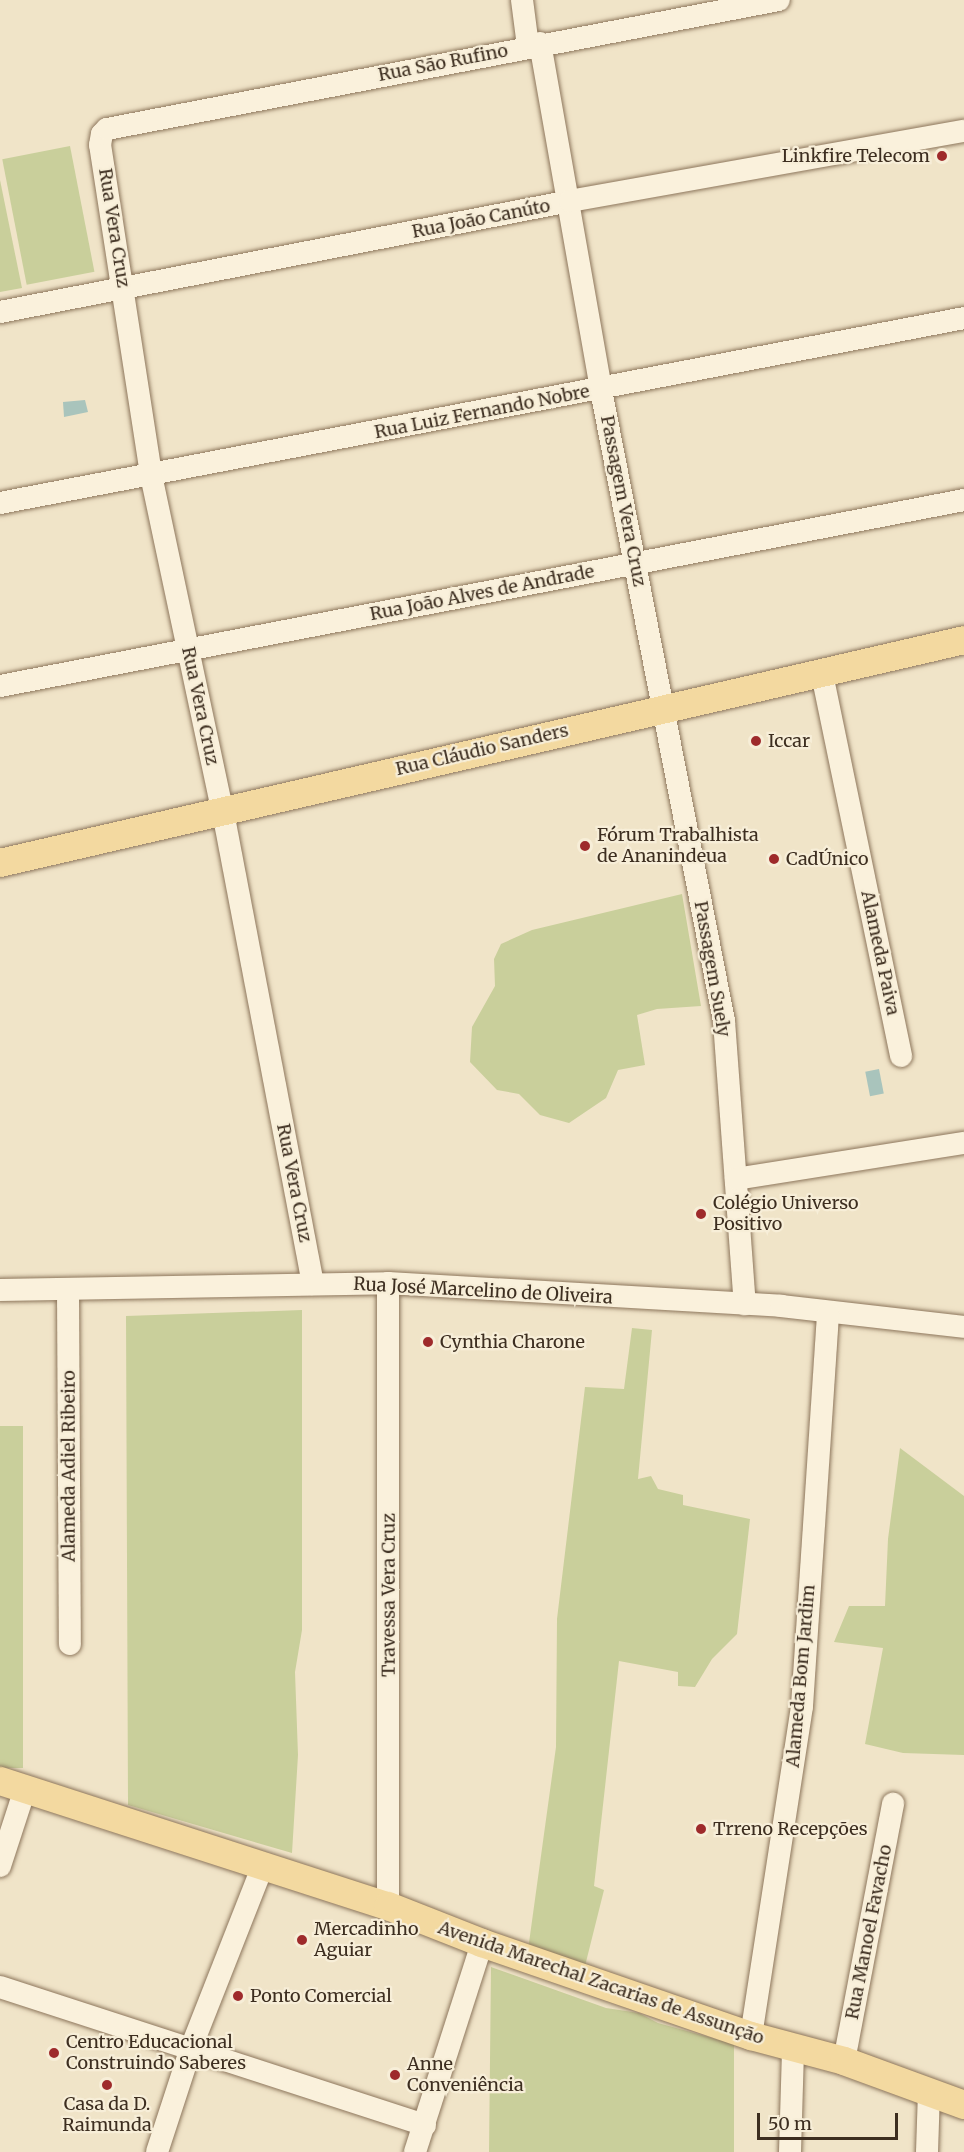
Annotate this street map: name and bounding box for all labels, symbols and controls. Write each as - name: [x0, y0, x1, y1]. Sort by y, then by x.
- street label: Rua São Rufino: [376, 40, 510, 86]
- place label: Linkfire Telecom: [782, 145, 930, 167]
- marker: Linkfire Telecom: [935, 149, 949, 163]
- street label: Rua Vera Cruz: [94, 167, 134, 289]
- street label: Rua João Canúto: [410, 195, 552, 243]
- street label: Rua Luiz Fernando Nobre: [373, 381, 591, 443]
- street label: Passagem Vera Cruz: [596, 414, 650, 588]
- street label: Rua João Alves de Andrade: [368, 561, 596, 625]
- street label: Rua Vera Cruz: [177, 645, 223, 767]
- street label: Rua Cláudio Sanders: [394, 720, 570, 780]
- place label: Iccar: [768, 730, 810, 752]
- marker: Iccar: [749, 734, 763, 748]
- place label: Fórum Trabalhista de Ananindeua: [597, 825, 759, 868]
- marker: Fórum Trabalhista de Ananindeua: [578, 839, 592, 853]
- place label: CadÚnico: [786, 848, 868, 870]
- marker: CadÚnico: [767, 852, 781, 866]
- street label: Alameda Paiva: [856, 889, 904, 1017]
- street label: Passagem Suely: [689, 899, 735, 1039]
- street label: Rua Vera Cruz: [272, 1122, 316, 1244]
- place label: Colégio Universo Positivo: [713, 1193, 859, 1236]
- marker: Colégio Universo Positivo: [694, 1207, 708, 1221]
- street label: Rua José Marcelino de Oliveira: [353, 1273, 613, 1309]
- place label: Cynthia Charone: [440, 1331, 585, 1353]
- marker: Cynthia Charone: [421, 1335, 435, 1349]
- street label: Alameda Adiel Ribeiro: [58, 1370, 80, 1562]
- street label: Travessa Vera Cruz: [378, 1513, 400, 1677]
- street label: Alameda Bom Jardim: [782, 1584, 820, 1768]
- place label: Trreno Recepções: [713, 1818, 868, 1840]
- marker: Trreno Recepções: [694, 1822, 708, 1836]
- street label: Rua Manoel Favacho: [841, 1843, 897, 2021]
- street label: Avenida Marechal Zacarias de Assunção: [435, 1917, 767, 2049]
- place label: Mercadinho Aguiar: [314, 1919, 418, 1962]
- marker: Mercadinho Aguiar: [295, 1933, 309, 1947]
- place label: Ponto Comercial: [250, 1985, 392, 2007]
- marker: Ponto Comercial: [231, 1989, 245, 2003]
- place label: Centro Educacional Construindo Saberes: [66, 2032, 246, 2074]
- marker: Centro Educacional Construindo Saberes: [47, 2046, 61, 2060]
- place label: Anne Conveniência: [407, 2054, 524, 2096]
- marker: Anne Conveniência: [388, 2068, 402, 2082]
- marker: Casa da D. Raimunda: [100, 2078, 114, 2092]
- place label: Casa da D. Raimunda: [62, 2094, 152, 2136]
- scale bar: [760, 2101, 901, 2139]
- text: 50 m: [768, 2112, 812, 2135]

